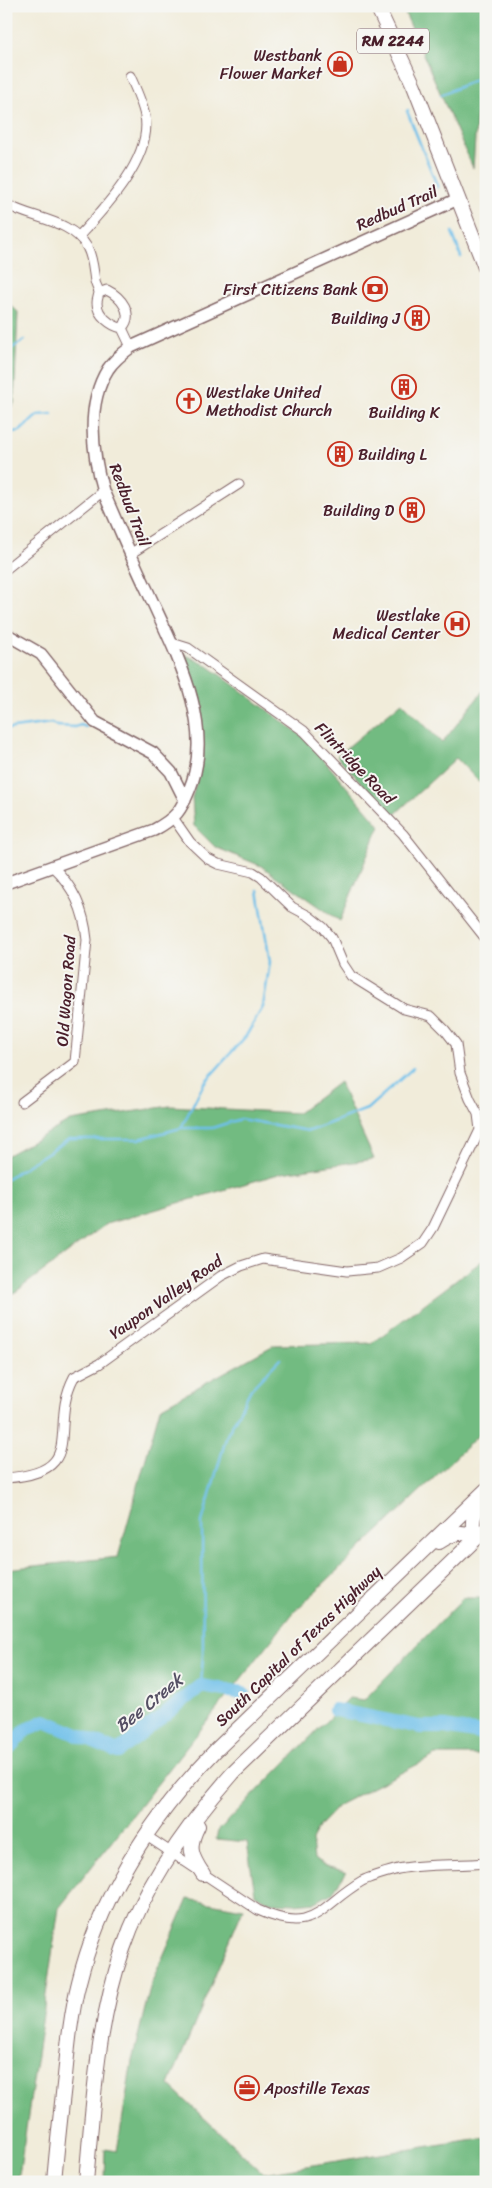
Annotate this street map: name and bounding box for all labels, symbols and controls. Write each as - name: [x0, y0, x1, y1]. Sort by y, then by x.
- road number: RM 2244: [357, 28, 429, 54]
- place label: Westbank Flower Market: [220, 41, 323, 88]
- shop icon: Westbank Flower Market: [327, 51, 353, 77]
- street label: Redbud Trail: [351, 177, 443, 239]
- place label: First Citizens Bank: [223, 275, 358, 304]
- bank icon: First Citizens Bank: [362, 276, 388, 302]
- place label: Building J: [331, 304, 400, 333]
- building icon: Building J: [404, 305, 430, 331]
- building icon: Building K: [391, 374, 417, 400]
- place label: Westlake United Methodist Church: [206, 378, 332, 425]
- church icon: Westlake United Methodist Church: [176, 388, 202, 414]
- place label: Building K: [368, 398, 441, 427]
- place label: Building L: [358, 440, 427, 469]
- building icon: Building L: [327, 441, 353, 467]
- street label: Redbud Trail: [101, 459, 159, 551]
- place label: Building D: [323, 496, 394, 525]
- building icon: Building D: [399, 497, 425, 523]
- place label: Westlake Medical Center: [333, 601, 441, 648]
- hospital icon: Westlake Medical Center: [444, 611, 470, 637]
- street label: Flintridge Road: [308, 715, 403, 812]
- street label: Old Wagon Road: [48, 933, 84, 1047]
- street label: Yaupon Valley Road: [103, 1246, 230, 1347]
- street label: South Capital of Texas Highway: [208, 1558, 389, 1734]
- water label: Bee Creek: [108, 1664, 192, 1741]
- place label: Apostille Texas: [263, 2074, 370, 2103]
- office icon: Apostille Texas: [234, 2075, 260, 2101]

